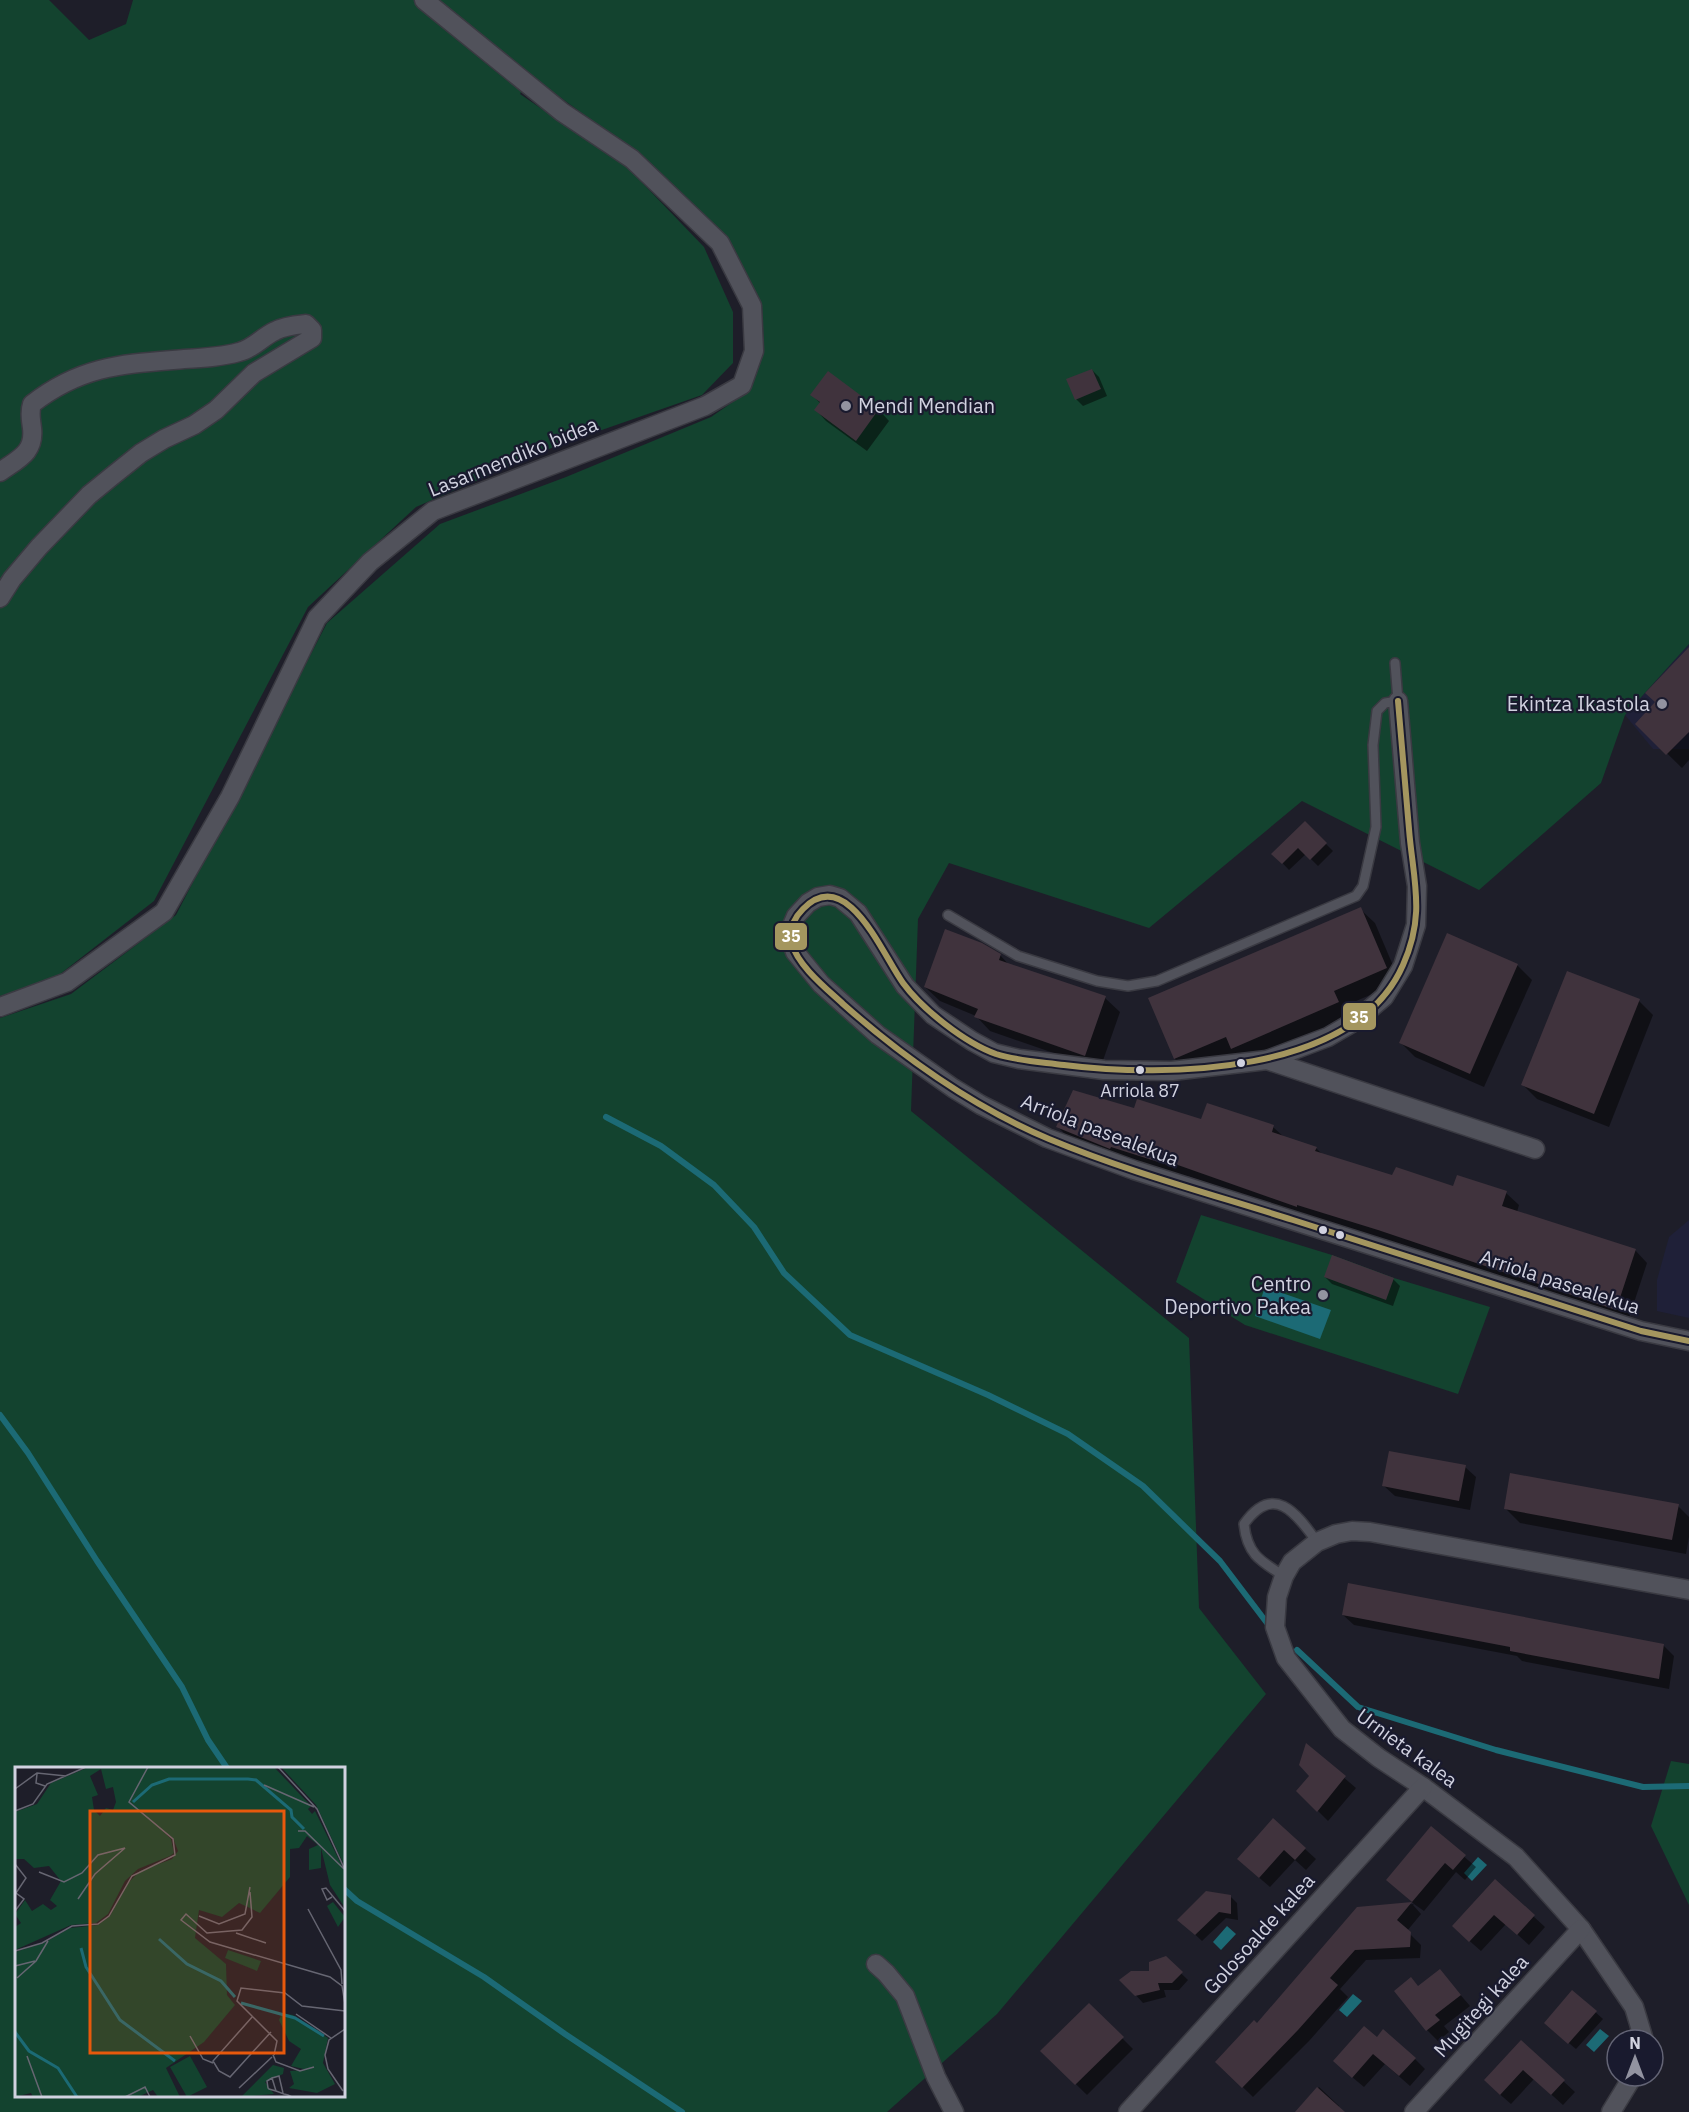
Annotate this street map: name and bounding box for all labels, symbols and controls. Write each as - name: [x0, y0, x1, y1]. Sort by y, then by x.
- place label: Mendi Mendian: [858, 392, 995, 419]
- marker: Mendi Mendian: [839, 399, 853, 413]
- street label: Lasarmendiko bidea: [424, 410, 602, 503]
- place label: Ekintza Ikastola: [1507, 690, 1650, 717]
- marker: Ekintza Ikastola: [1655, 697, 1669, 711]
- line badge: 35: [774, 922, 808, 951]
- text: 35: [781, 926, 801, 946]
- line badge: 35: [1342, 1002, 1377, 1031]
- text: 35: [1349, 1007, 1369, 1027]
- unlabelled marker: [1235, 1057, 1247, 1069]
- marker: Arriola 87: [1134, 1064, 1146, 1076]
- place label: Arriola 87: [1100, 1079, 1180, 1102]
- street label: Arriola pasealekua: [1017, 1087, 1183, 1172]
- unlabelled marker: [1317, 1224, 1329, 1236]
- unlabelled marker: [1334, 1229, 1346, 1241]
- street label: Arriola pasealekua: [1477, 1243, 1644, 1320]
- place label: Centro Deportivo Pakea: [1164, 1270, 1311, 1320]
- marker: Centro Deportivo Pakea: [1316, 1288, 1330, 1302]
- street label: Urnieta kalea: [1351, 1702, 1464, 1794]
- inset map: [15, 1767, 345, 2097]
- street label: Golosoalde kalea: [1197, 1867, 1321, 2000]
- street label: Mugitegi kalea: [1427, 1948, 1534, 2063]
- north arrow: [1605, 2028, 1665, 2088]
- text: N: [1629, 2033, 1641, 2053]

